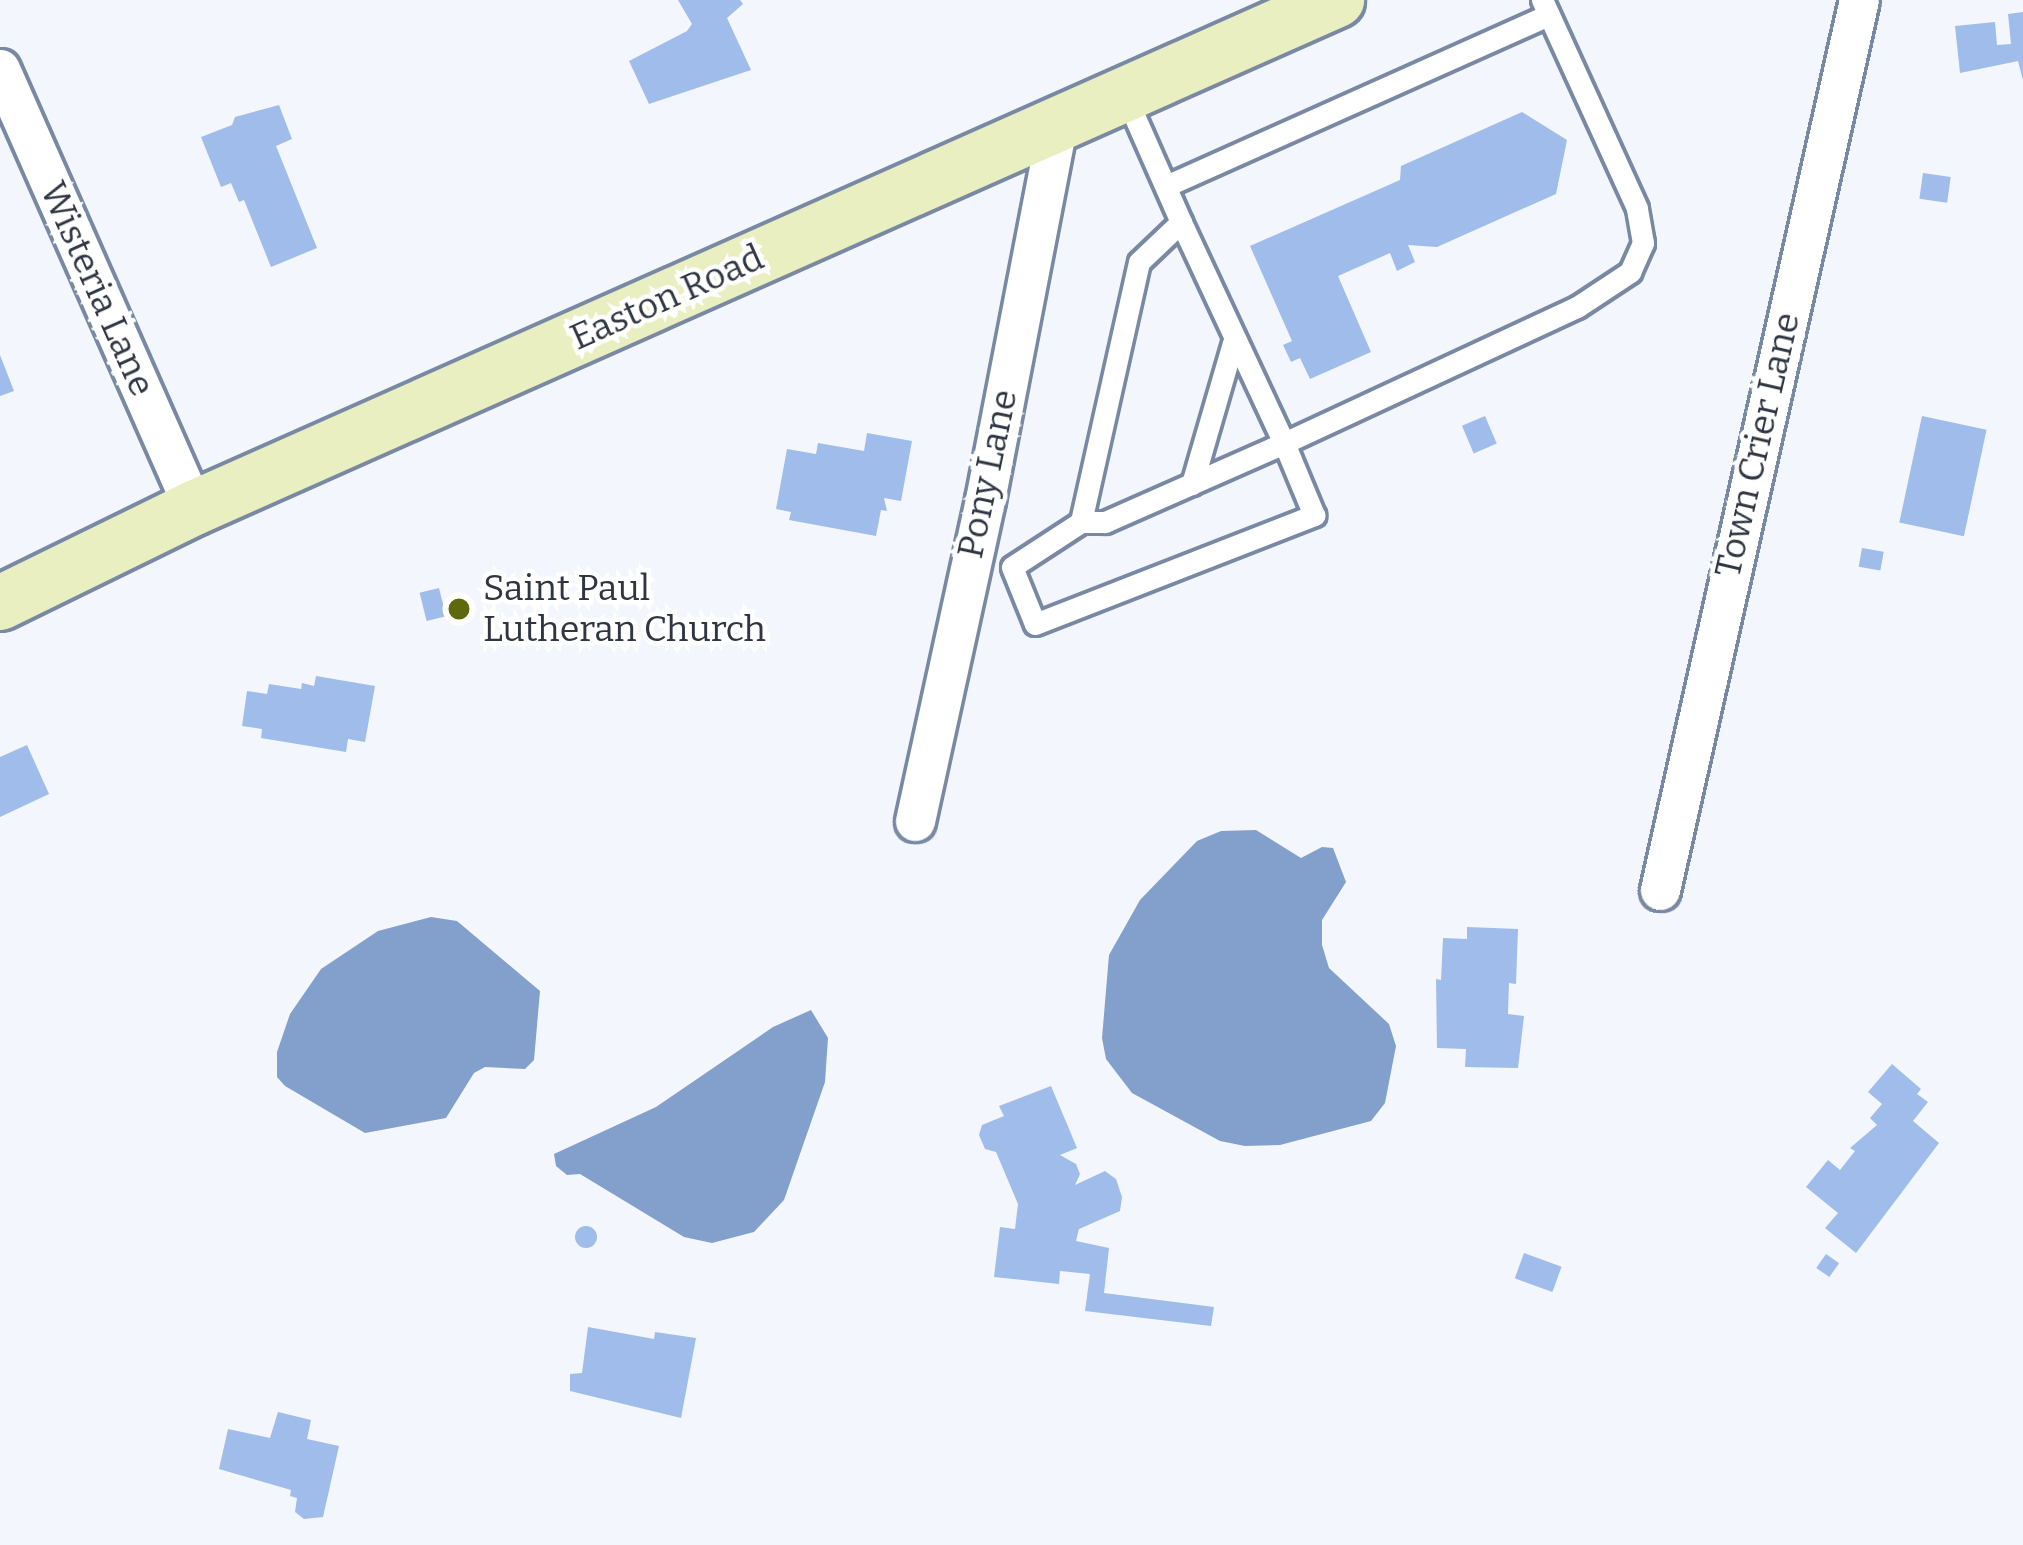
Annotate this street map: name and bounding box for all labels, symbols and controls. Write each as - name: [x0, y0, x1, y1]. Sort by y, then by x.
- street label: Wisteria Lane: [31, 175, 163, 403]
- street label: Easton Road: [564, 236, 770, 360]
- street label: Town Crier Lane: [1707, 308, 1809, 582]
- street label: Pony Lane: [949, 386, 1027, 562]
- place label: Saint Paul Lutheran Church: [483, 566, 766, 651]
- marker: Saint Paul Lutheran Church: [446, 596, 472, 622]

